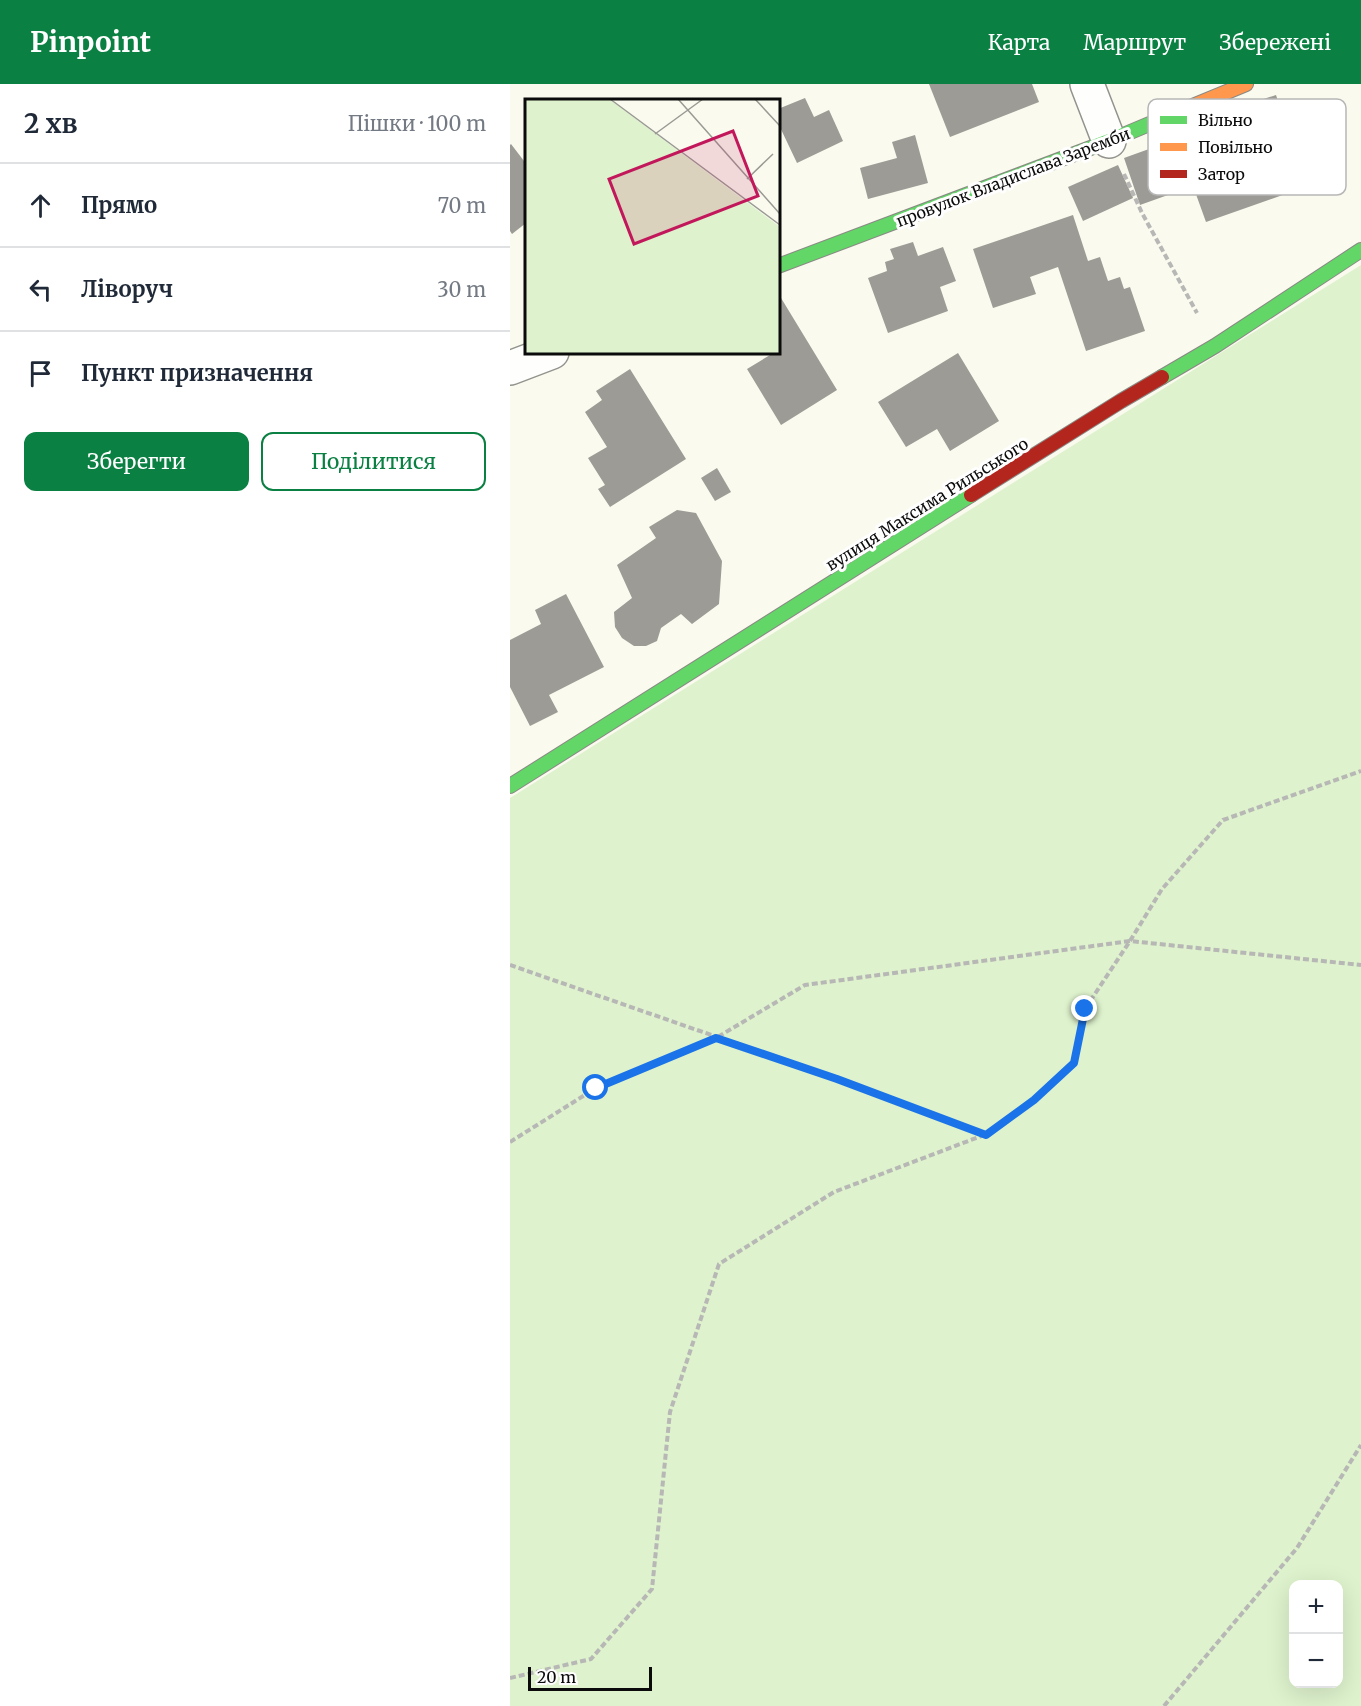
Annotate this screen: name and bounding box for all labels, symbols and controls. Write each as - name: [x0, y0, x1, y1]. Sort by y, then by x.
- text: Pinpoint: [30, 24, 151, 60]
- text: Карта: [988, 29, 1050, 56]
- text: Маршрут: [1083, 29, 1186, 56]
- text: Збережені: [1219, 29, 1331, 56]
- inset map: [525, 99, 780, 354]
- legend: [1148, 99, 1346, 195]
- text: 2 хв: [24, 107, 78, 140]
- text: Вільно: [1198, 110, 1252, 130]
- text: Пішки · 100 m: [348, 111, 486, 136]
- street label: провулок Владислава Заремби: [893, 123, 1133, 231]
- text: Повільно: [1198, 137, 1273, 157]
- text: Затор: [1198, 164, 1245, 184]
- icon: ahead: [24, 189, 57, 222]
- text: Прямо: [81, 191, 157, 219]
- text: 70 m: [438, 193, 486, 218]
- icon: left: [24, 273, 57, 306]
- text: Ліворуч: [81, 275, 173, 303]
- text: 30 m: [437, 277, 486, 302]
- icon: arrive: [24, 357, 57, 390]
- text: Пункт призначення: [81, 359, 313, 387]
- button: Зберегти: [24, 432, 249, 491]
- button: Поділитися: [261, 432, 486, 491]
- street label: вулиця Максима Рильського: [822, 433, 1032, 575]
- route end: [1071, 995, 1097, 1021]
- route start: [582, 1074, 608, 1100]
- map controls: [1289, 1580, 1343, 1688]
- button: +: [1289, 1580, 1343, 1634]
- button: −: [1289, 1634, 1343, 1688]
- scale bar: [528, 1664, 652, 1692]
- text: 20 m: [537, 1667, 576, 1687]

